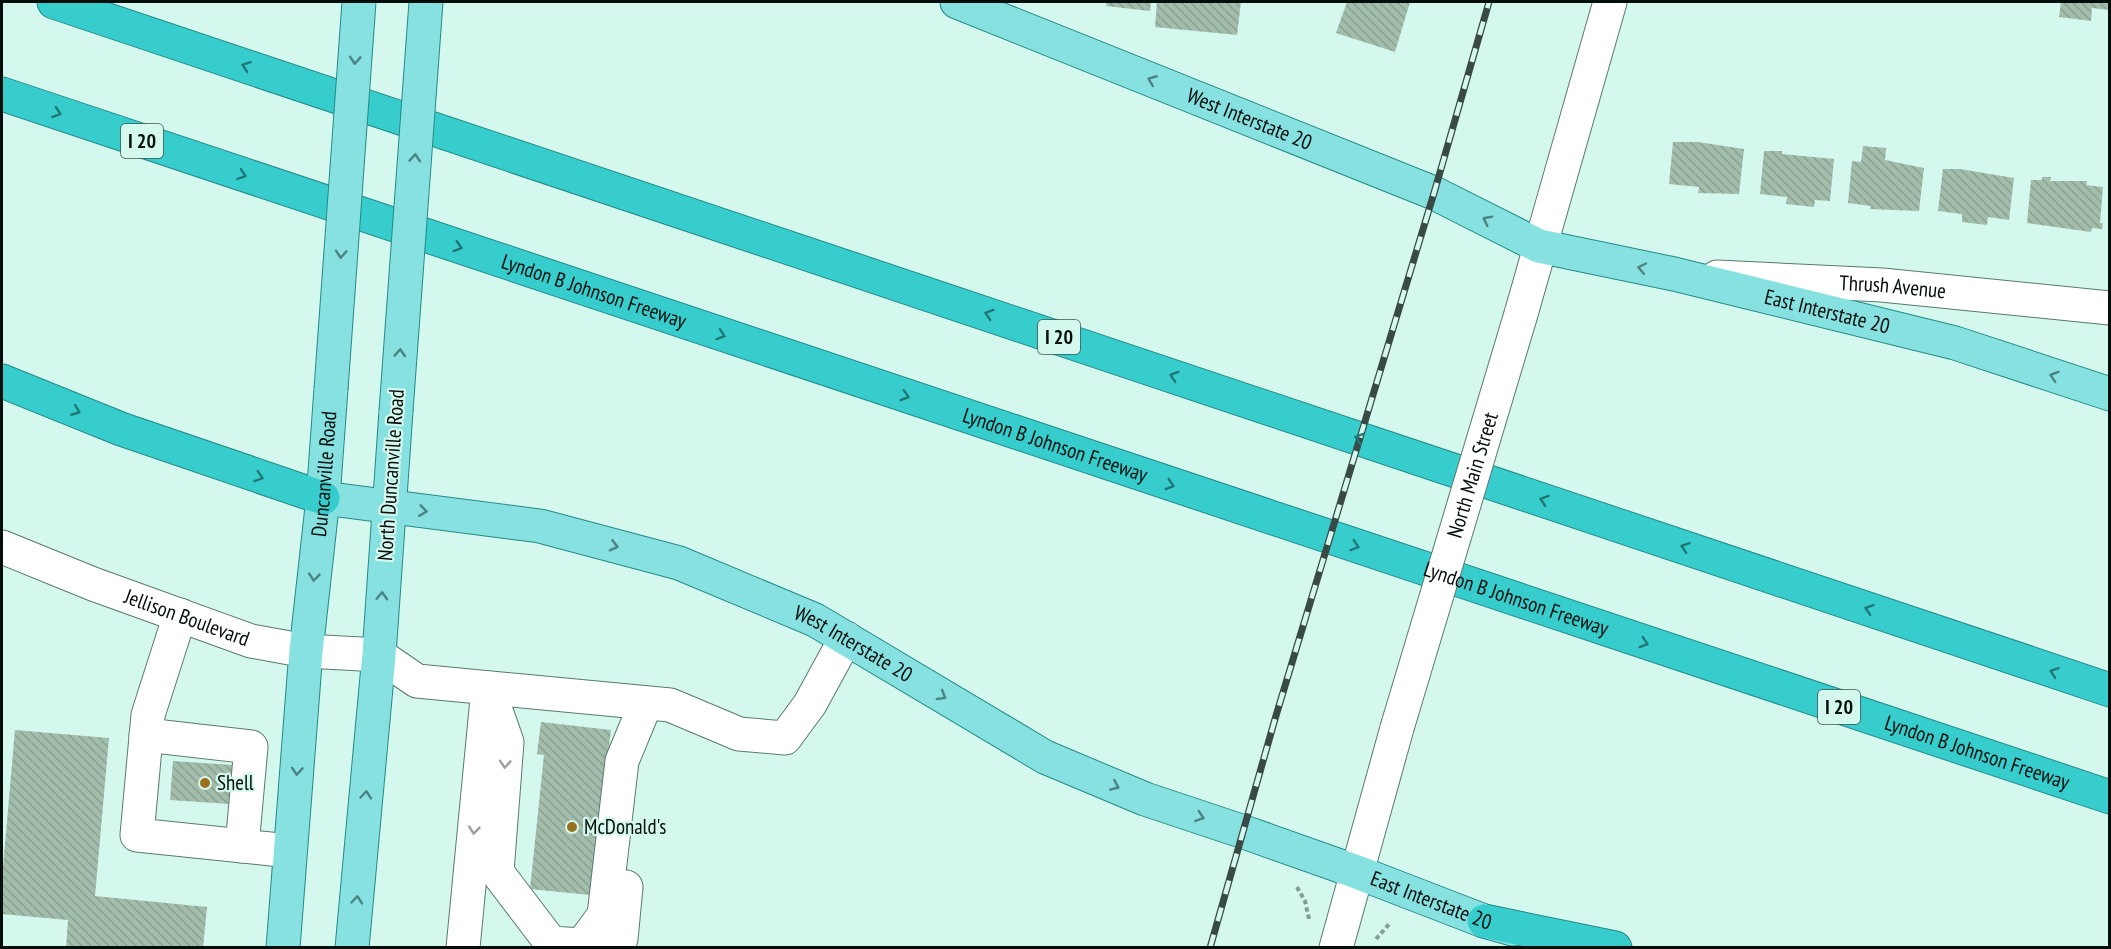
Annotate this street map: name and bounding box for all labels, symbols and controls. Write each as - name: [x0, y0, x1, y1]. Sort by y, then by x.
- one-way arrow: [348, 55, 361, 64]
- one-way arrow: [241, 61, 252, 73]
- one-way arrow: [1147, 75, 1158, 87]
- street label: West Interstate 20: [1183, 81, 1316, 156]
- one-way arrow: [51, 106, 62, 118]
- road number: I 20: [121, 124, 163, 158]
- one-way arrow: [408, 154, 421, 163]
- one-way arrow: [236, 167, 247, 180]
- one-way arrow: [1482, 215, 1493, 227]
- one-way arrow: [452, 240, 463, 252]
- street label: Lyndon B Johnson Freeway: [498, 248, 690, 334]
- one-way arrow: [335, 250, 348, 259]
- one-way arrow: [1637, 262, 1647, 275]
- street label: Thrush Avenue: [1839, 269, 1947, 304]
- street label: East Interstate 20: [1762, 283, 1893, 339]
- one-way arrow: [984, 309, 995, 321]
- road number: I 20: [1038, 320, 1080, 354]
- one-way arrow: [715, 327, 725, 340]
- one-way arrow: [393, 348, 406, 357]
- one-way arrow: [1169, 370, 1180, 383]
- one-way arrow: [2049, 370, 2060, 383]
- street label: North Duncanville Road: [371, 388, 410, 562]
- one-way arrow: [900, 389, 910, 402]
- street label: Lyndon B Johnson Freeway: [959, 401, 1151, 488]
- one-way arrow: [69, 404, 80, 416]
- street label: North Main Street: [1441, 409, 1504, 541]
- street label: Duncanville Road: [305, 410, 342, 538]
- one-way arrow: [1354, 432, 1365, 445]
- one-way arrow: [253, 470, 264, 482]
- one-way arrow: [1164, 477, 1175, 490]
- one-way arrow: [1539, 494, 1550, 507]
- one-way arrow: [418, 504, 427, 516]
- one-way arrow: [609, 538, 619, 551]
- one-way arrow: [1349, 539, 1360, 552]
- one-way arrow: [1680, 542, 1691, 554]
- street label: Lyndon B Johnson Freeway: [1420, 555, 1612, 642]
- one-way arrow: [308, 572, 321, 581]
- street label: Jellison Boulevard: [120, 582, 253, 652]
- one-way arrow: [376, 592, 389, 601]
- street label: West Interstate 20: [790, 599, 918, 688]
- one-way arrow: [1864, 604, 1875, 617]
- one-way arrow: [1638, 635, 1649, 648]
- one-way arrow: [2049, 666, 2060, 679]
- one-way arrow: [936, 689, 946, 700]
- road number: I 20: [1818, 690, 1860, 724]
- street label: Lyndon B Johnson Freeway: [1881, 709, 2073, 796]
- one-way arrow: [499, 760, 512, 769]
- one-way arrow: [290, 767, 303, 776]
- place label: Shell: [217, 769, 254, 796]
- marker: Shell: [198, 776, 212, 790]
- one-way arrow: [1108, 779, 1119, 791]
- one-way arrow: [359, 790, 372, 799]
- one-way arrow: [1194, 810, 1205, 823]
- place label: McDonald's: [584, 813, 666, 840]
- marker: McDonald's: [565, 820, 579, 834]
- one-way arrow: [468, 825, 481, 834]
- street label: East Interstate 20: [1367, 865, 1495, 936]
- one-way arrow: [350, 896, 363, 905]

